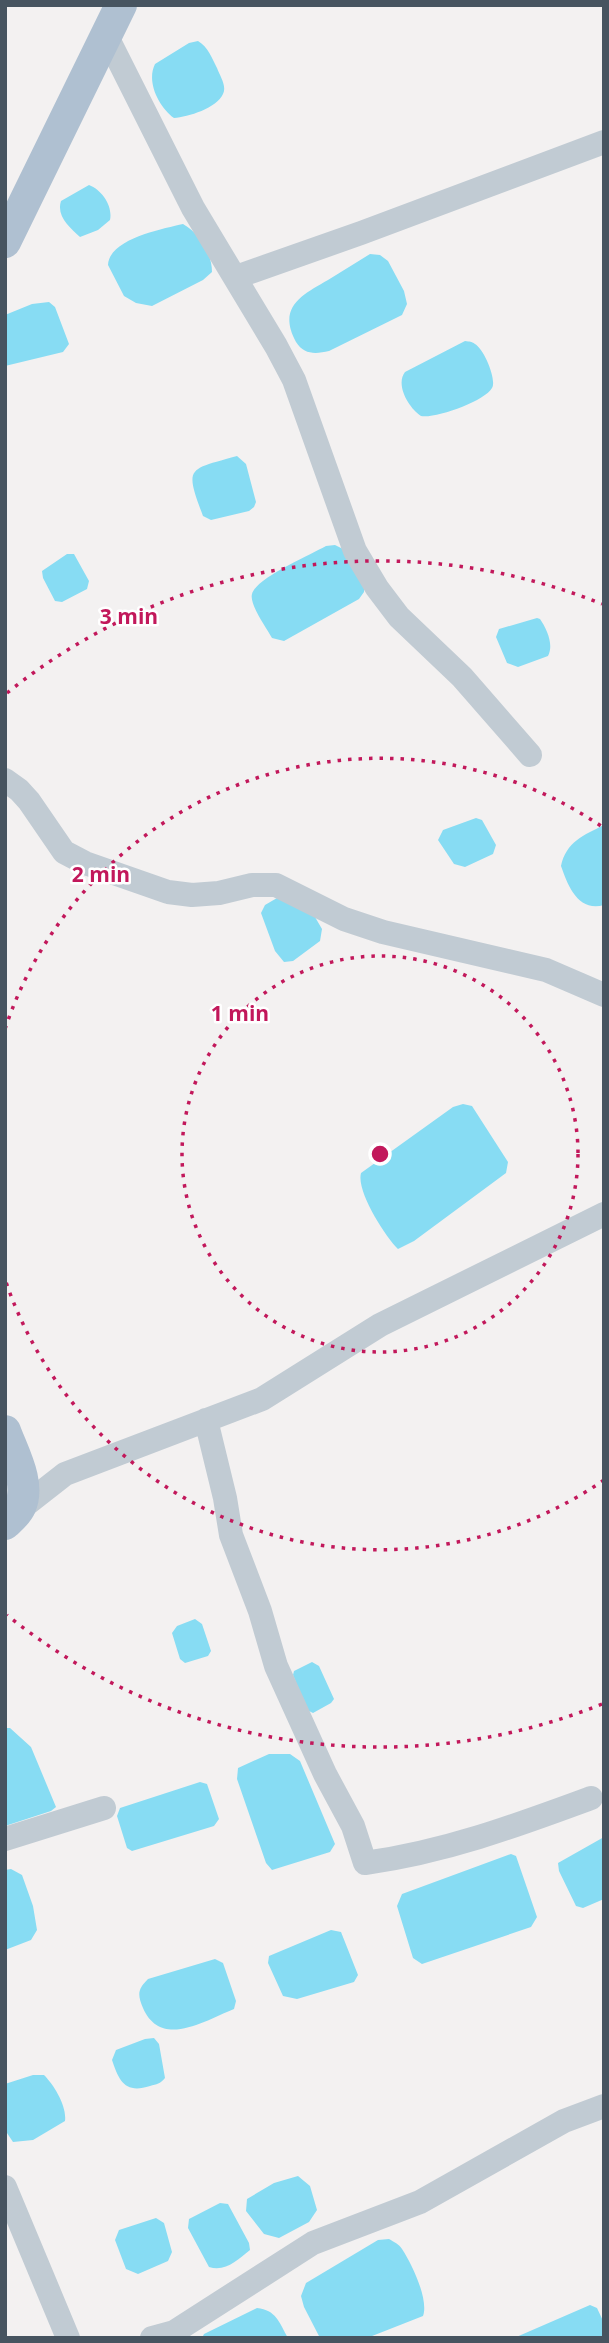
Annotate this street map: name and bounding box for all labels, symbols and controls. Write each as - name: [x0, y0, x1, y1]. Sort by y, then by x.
- text: 3 min: [100, 602, 158, 630]
- text: 2 min: [72, 860, 130, 888]
- text: 1 min: [211, 999, 269, 1027]
- centre of rings: [368, 1142, 392, 1166]

